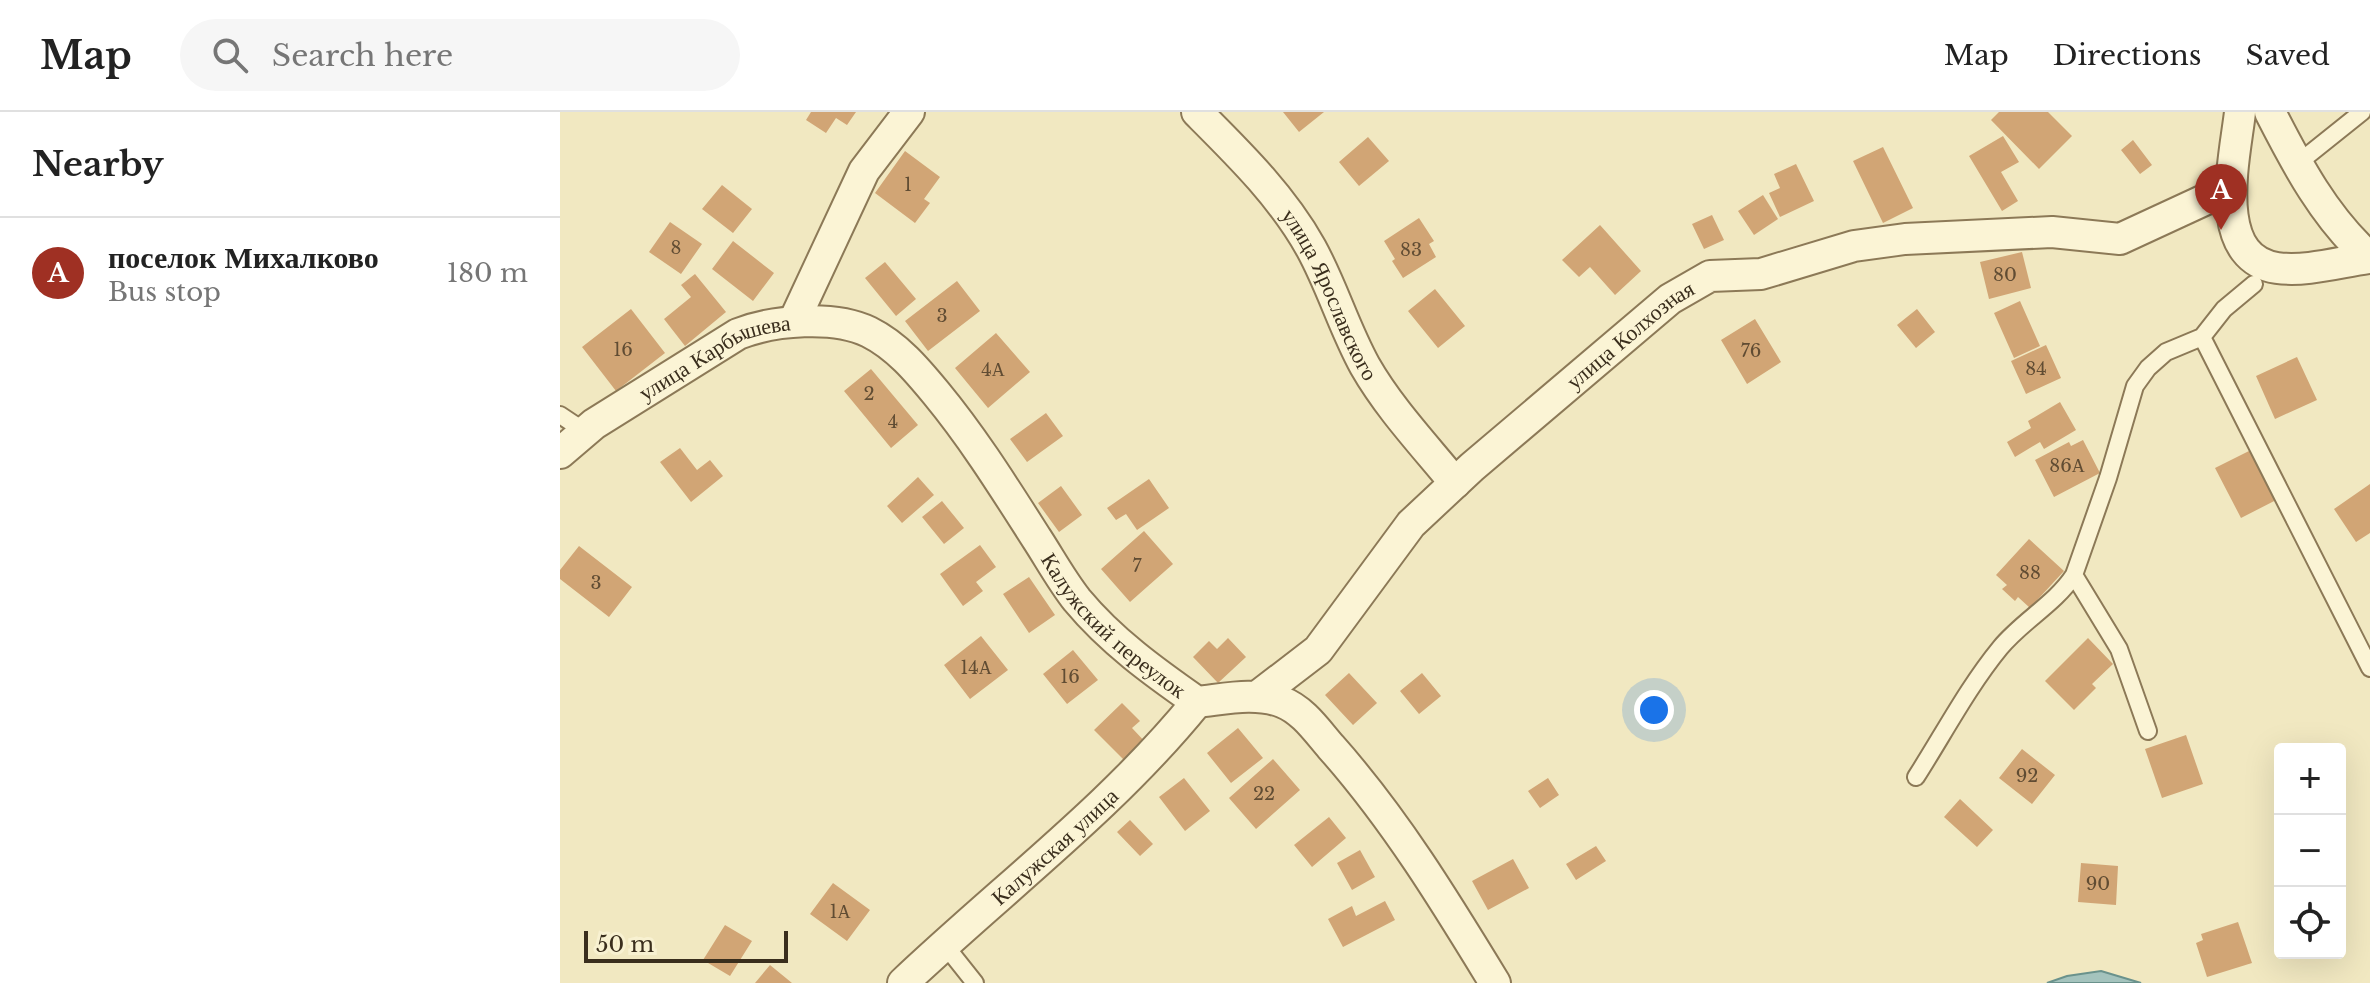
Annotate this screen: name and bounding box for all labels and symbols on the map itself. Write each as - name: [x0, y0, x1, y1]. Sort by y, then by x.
- pin: A: [2195, 164, 2247, 230]
- house number: 1: [904, 174, 912, 196]
- street label: улица Ярославского: [1276, 203, 1384, 385]
- house number: 8: [671, 237, 681, 259]
- house number: 83: [1400, 239, 1422, 261]
- house number: 80: [1993, 264, 2017, 286]
- street label: улица Колхозная: [1561, 275, 1699, 395]
- house number: 3: [936, 305, 948, 327]
- street label: улица Карбышева: [634, 309, 792, 406]
- house number: 16: [613, 339, 633, 361]
- house number: 76: [1741, 340, 1761, 362]
- house number: 84: [2025, 358, 2047, 380]
- house number: 4А: [981, 359, 1005, 381]
- house number: 2: [863, 383, 875, 405]
- house number: 4: [888, 411, 898, 433]
- house number: 86А: [2049, 455, 2085, 477]
- street label: Калужский переулок: [1035, 548, 1192, 704]
- house number: 7: [1132, 555, 1142, 577]
- house number: 88: [2019, 562, 2041, 584]
- house number: 3: [590, 572, 602, 594]
- house number: 14А: [960, 657, 992, 679]
- house number: 16: [1060, 666, 1080, 688]
- your location: [1634, 690, 1674, 730]
- house number: 92: [2016, 765, 2038, 787]
- street label: Калужская улица: [986, 782, 1124, 911]
- house number: 22: [1253, 783, 1275, 805]
- house number: 90: [2086, 873, 2110, 895]
- house number: 1А: [829, 901, 851, 923]
- scale bar: [584, 927, 788, 963]

